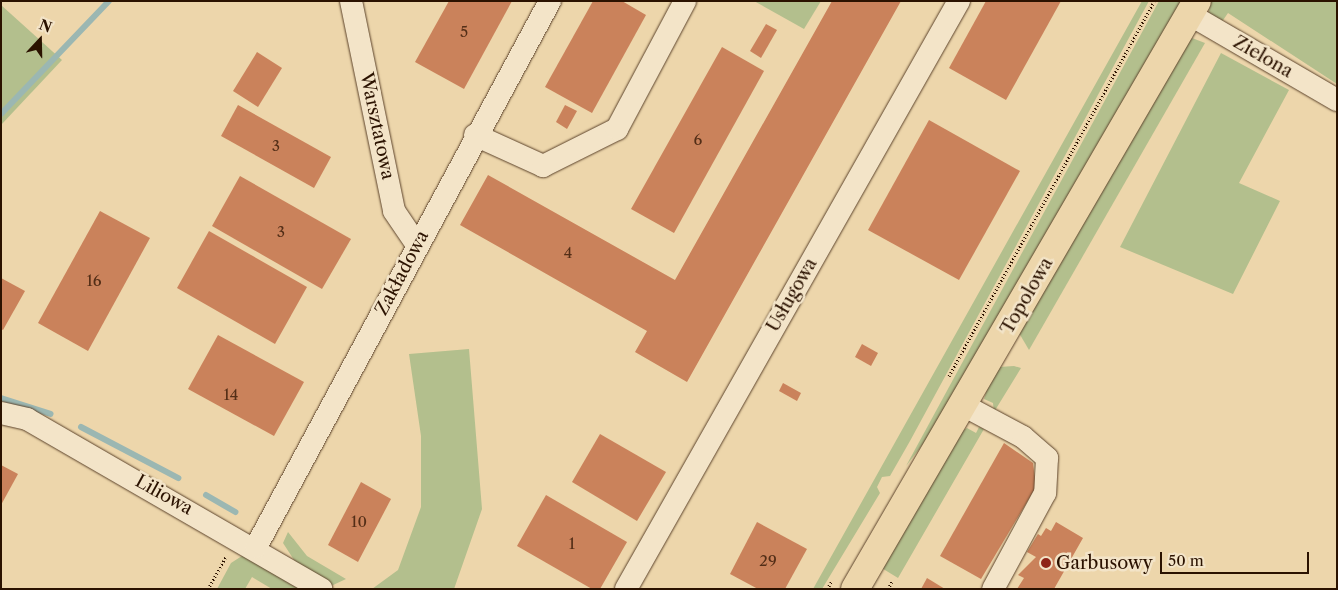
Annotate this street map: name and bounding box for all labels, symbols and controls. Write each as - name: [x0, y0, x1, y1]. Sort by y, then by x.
- north arrow: [15, 15, 65, 65]
- text: N: [36, 15, 54, 37]
- house number: 5: [460, 23, 468, 41]
- street label: Zielona: [1230, 31, 1296, 83]
- street label: Warsztatowa: [355, 70, 399, 182]
- house number: 6: [694, 131, 702, 149]
- house number: 3: [272, 137, 280, 155]
- house number: 3: [277, 223, 285, 241]
- street label: Zakładowa: [371, 227, 433, 319]
- house number: 4: [564, 244, 572, 262]
- street label: Usługowa: [762, 254, 822, 336]
- street label: Topolowa: [996, 254, 1058, 338]
- house number: 16: [86, 272, 102, 290]
- house number: 14: [224, 386, 238, 404]
- street label: Liliowa: [131, 470, 197, 520]
- house number: 10: [351, 513, 367, 531]
- house number: 1: [569, 535, 575, 553]
- scale bar: [1163, 542, 1312, 574]
- text: 50 m: [1168, 551, 1204, 570]
- house number: 29: [759, 552, 777, 570]
- place label: Garbusowy: [1056, 552, 1153, 574]
- marker: Garbusowy: [1040, 557, 1052, 569]

